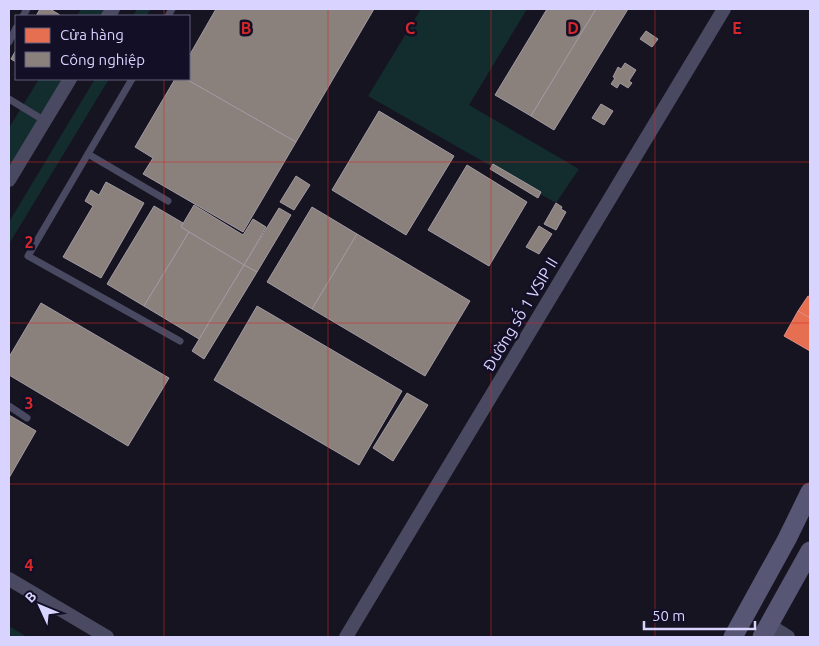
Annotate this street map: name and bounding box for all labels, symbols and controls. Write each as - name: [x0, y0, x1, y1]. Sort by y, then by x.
- legend: [15, 15, 190, 80]
- text: B: [241, 19, 251, 37]
- text: C: [405, 19, 415, 37]
- text: D: [567, 19, 579, 37]
- text: E: [732, 19, 742, 37]
- text: Cửa hàng: [60, 26, 124, 43]
- text: Công nghiệp: [60, 51, 145, 68]
- text: 2: [24, 233, 34, 251]
- street label: Đường số 1 VSIP II: [477, 253, 561, 374]
- text: 3: [24, 394, 34, 412]
- text: 4: [24, 556, 34, 574]
- north arrow: [15, 581, 65, 631]
- text: B: [22, 588, 40, 606]
- scale bar: [644, 598, 755, 630]
- text: 50 m: [652, 607, 685, 624]

